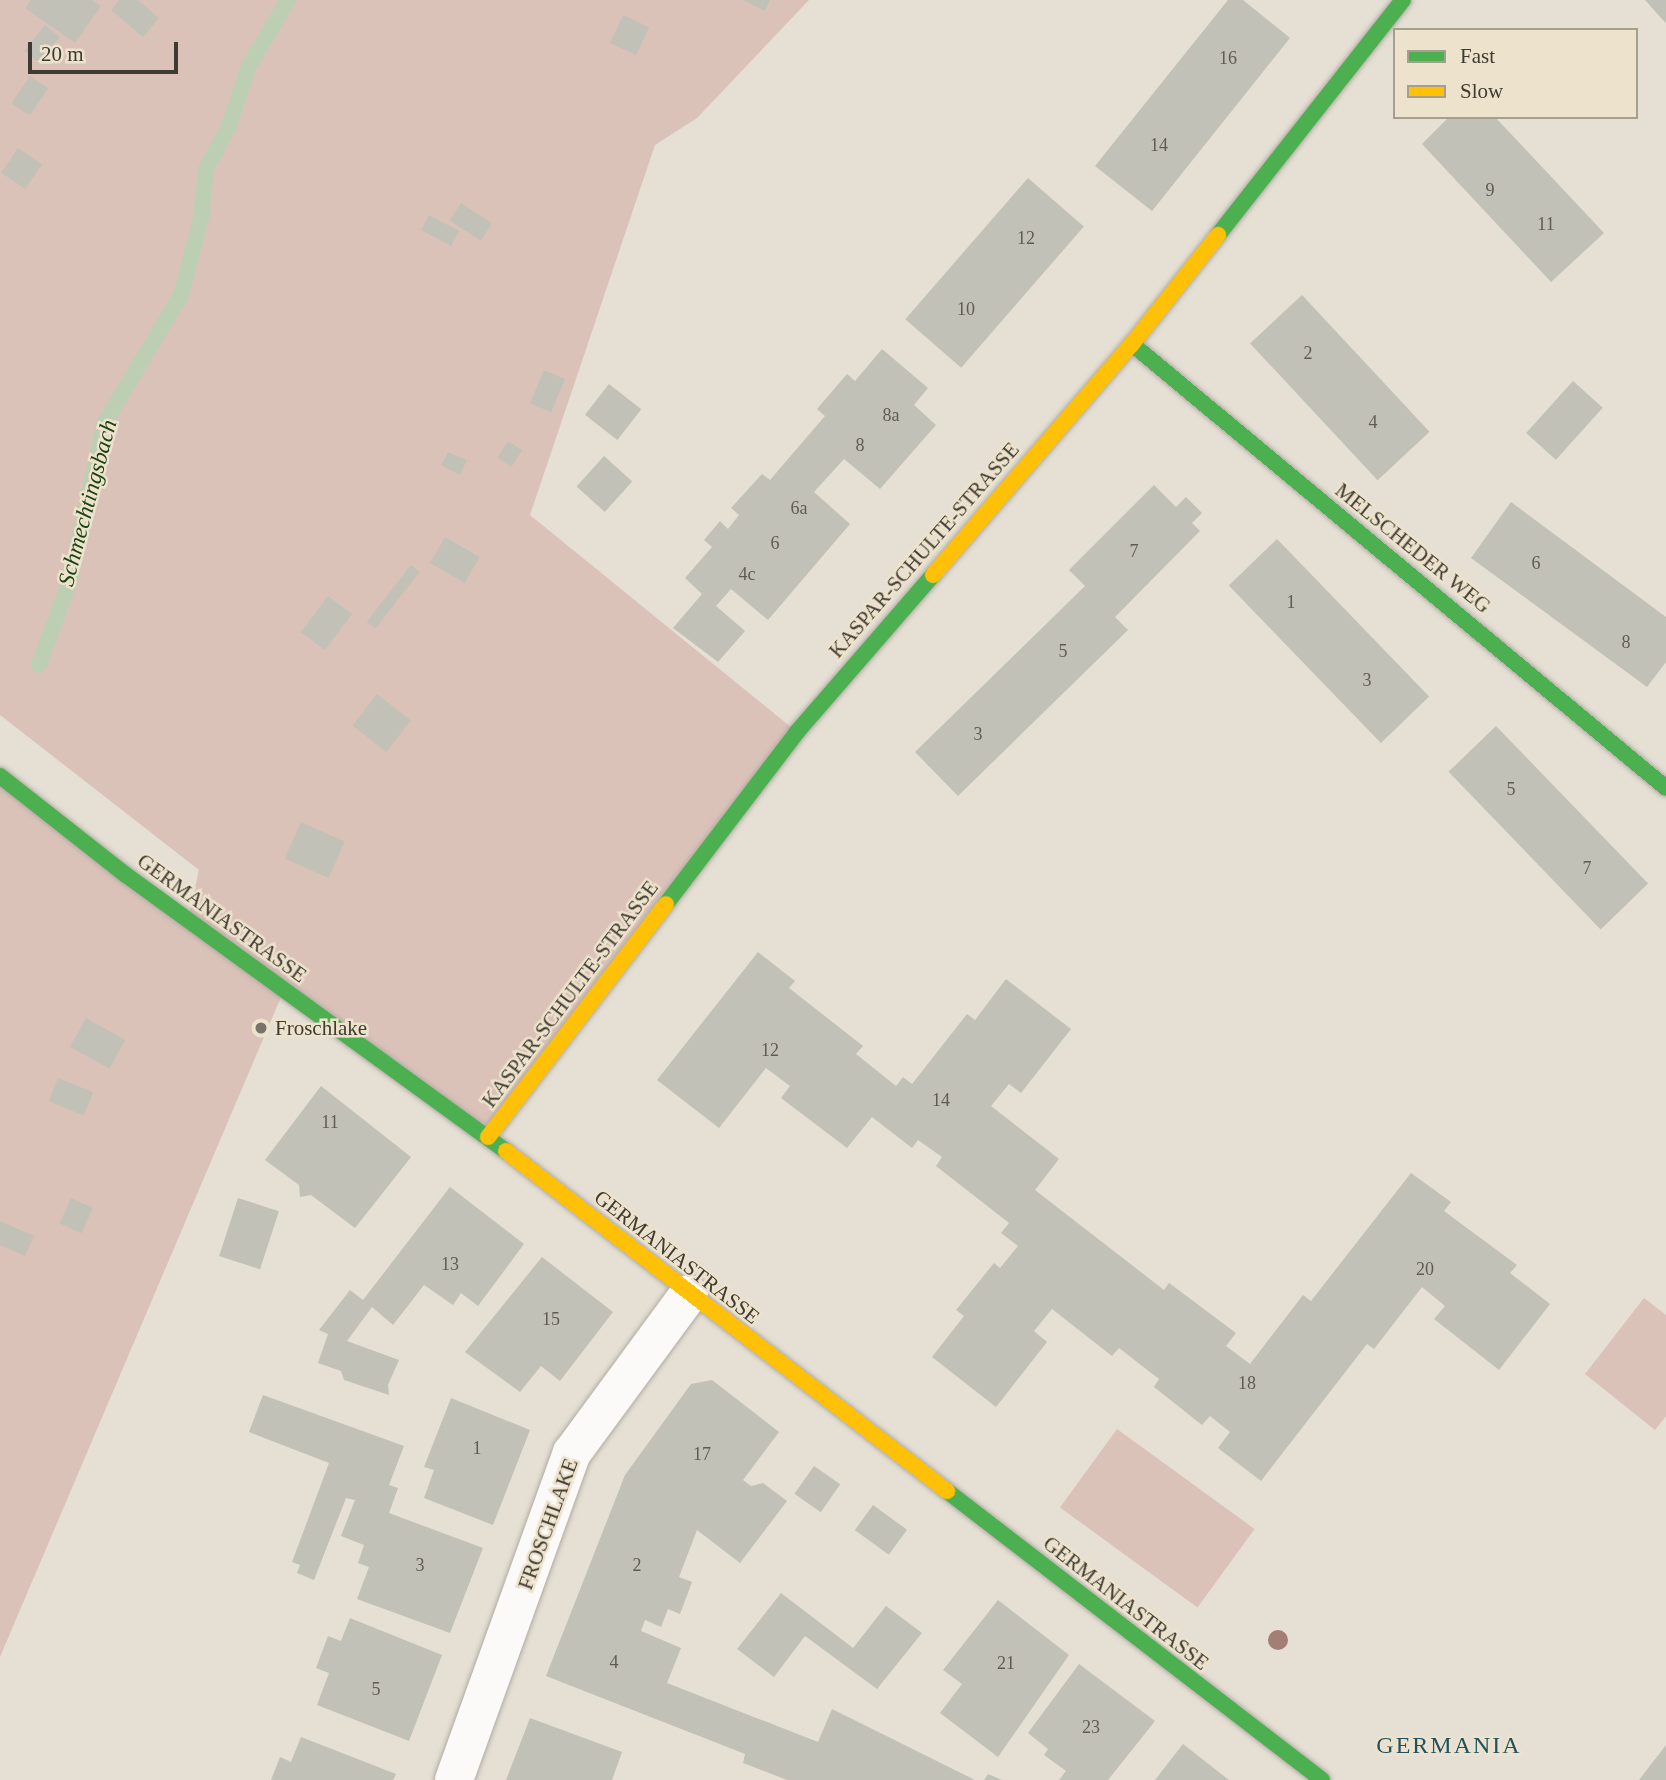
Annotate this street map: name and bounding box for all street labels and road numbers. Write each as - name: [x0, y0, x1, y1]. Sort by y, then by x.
- street label: KASPAR-SCHULTE-STRASSE: [824, 437, 1024, 663]
- street label: MELSCHEDER WEG: [1330, 477, 1496, 619]
- street label: GERMANIASTRASSE: [132, 848, 312, 988]
- street label: KASPAR-SCHULTE-STRASSE: [476, 876, 664, 1112]
- street label: GERMANIASTRASSE: [589, 1185, 765, 1329]
- street label: FROSCHLAKE: [513, 1455, 583, 1593]
- street label: GERMANIASTRASSE: [1038, 1531, 1214, 1675]

